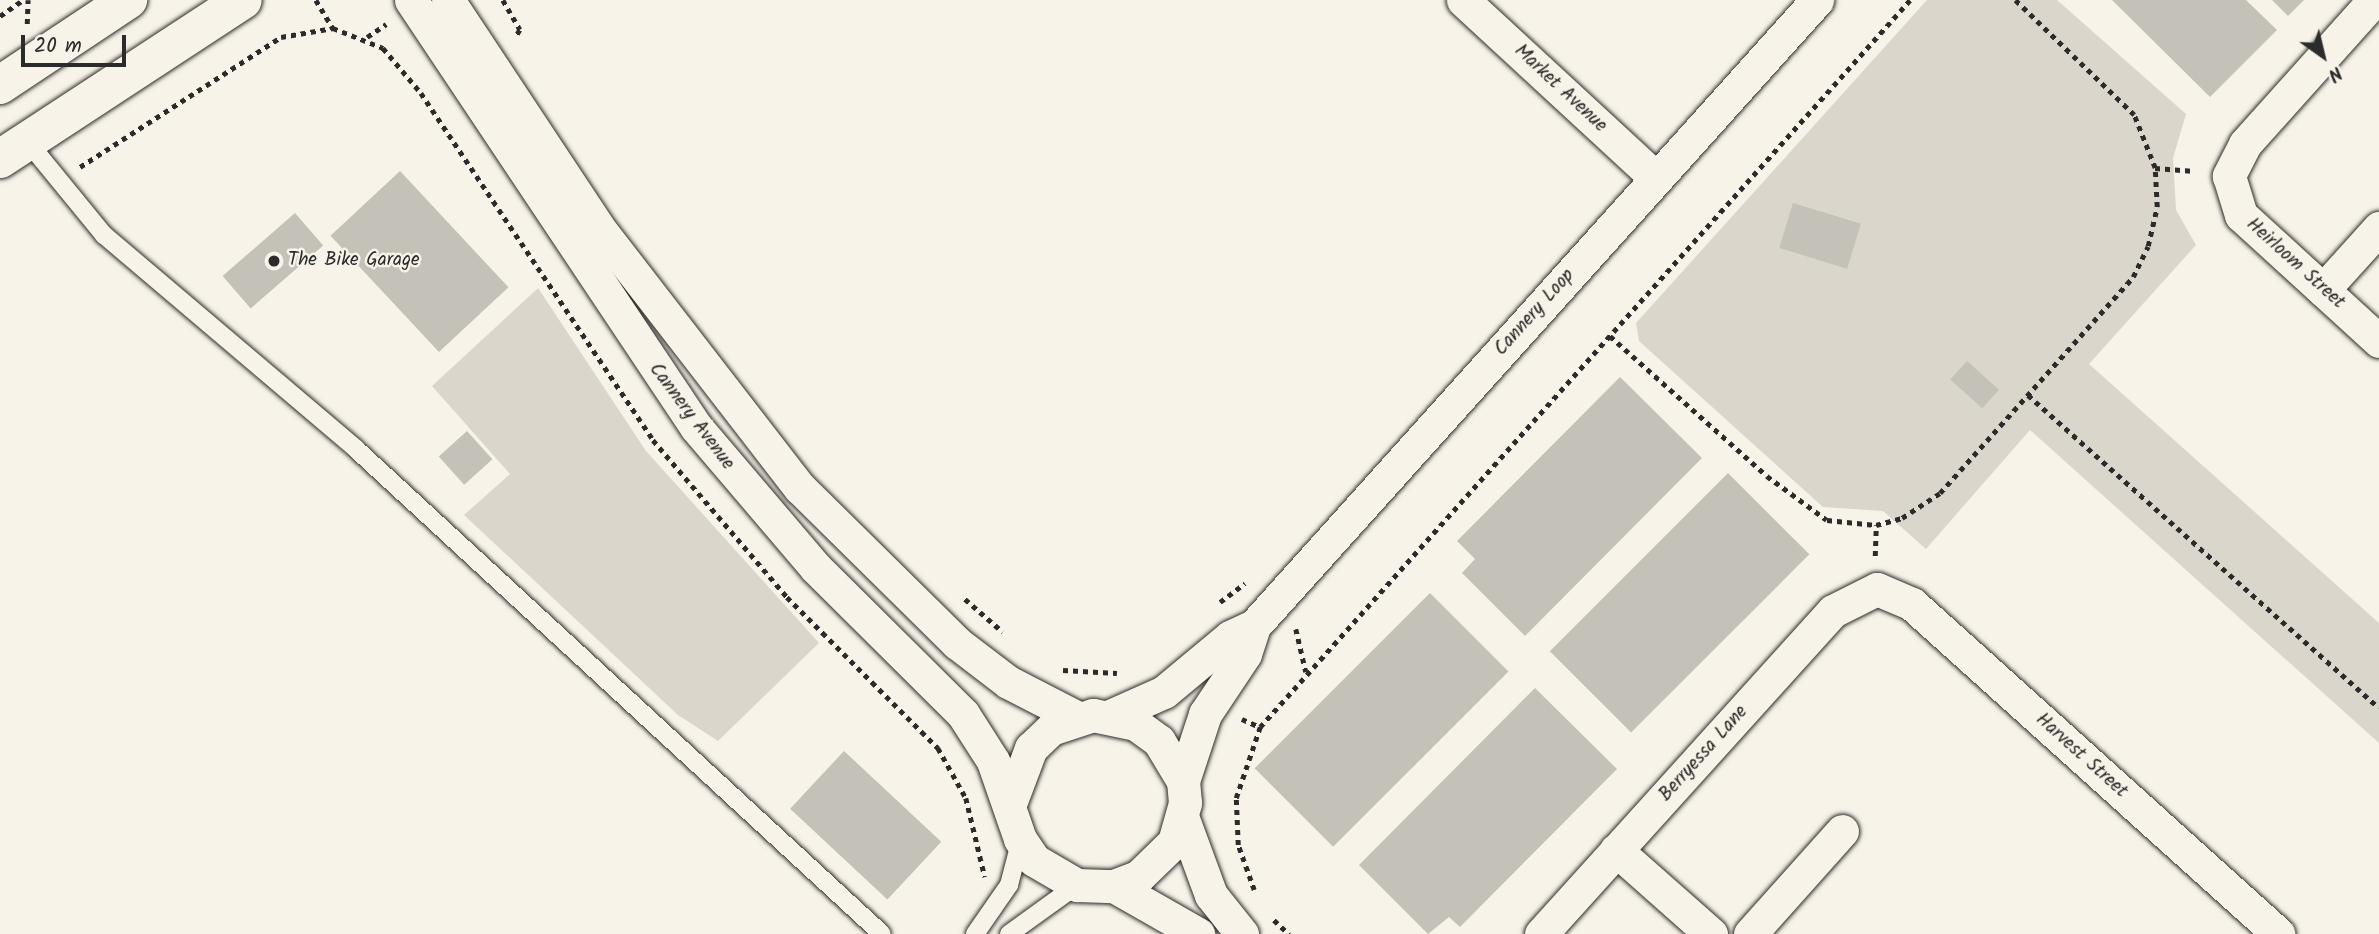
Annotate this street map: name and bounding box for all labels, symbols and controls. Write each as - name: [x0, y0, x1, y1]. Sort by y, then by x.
- scale bar: [24, 21, 130, 65]
- north arrow: [2288, 21, 2358, 91]
- text: 20 m: [34, 30, 82, 63]
- street label: Market Avenue: [1509, 40, 1611, 138]
- text: N: [2321, 58, 2348, 89]
- street label: Heirloom Street: [2241, 214, 2349, 314]
- place label: The Bike Garage: [288, 250, 420, 272]
- marker: The Bike Garage: [266, 253, 282, 269]
- street label: Cannery Loop: [1490, 265, 1580, 361]
- street label: Cannery Avenue: [643, 359, 739, 475]
- street label: Berryessa Lane: [1655, 701, 1753, 807]
- street label: Harvest Street: [2030, 709, 2132, 803]

